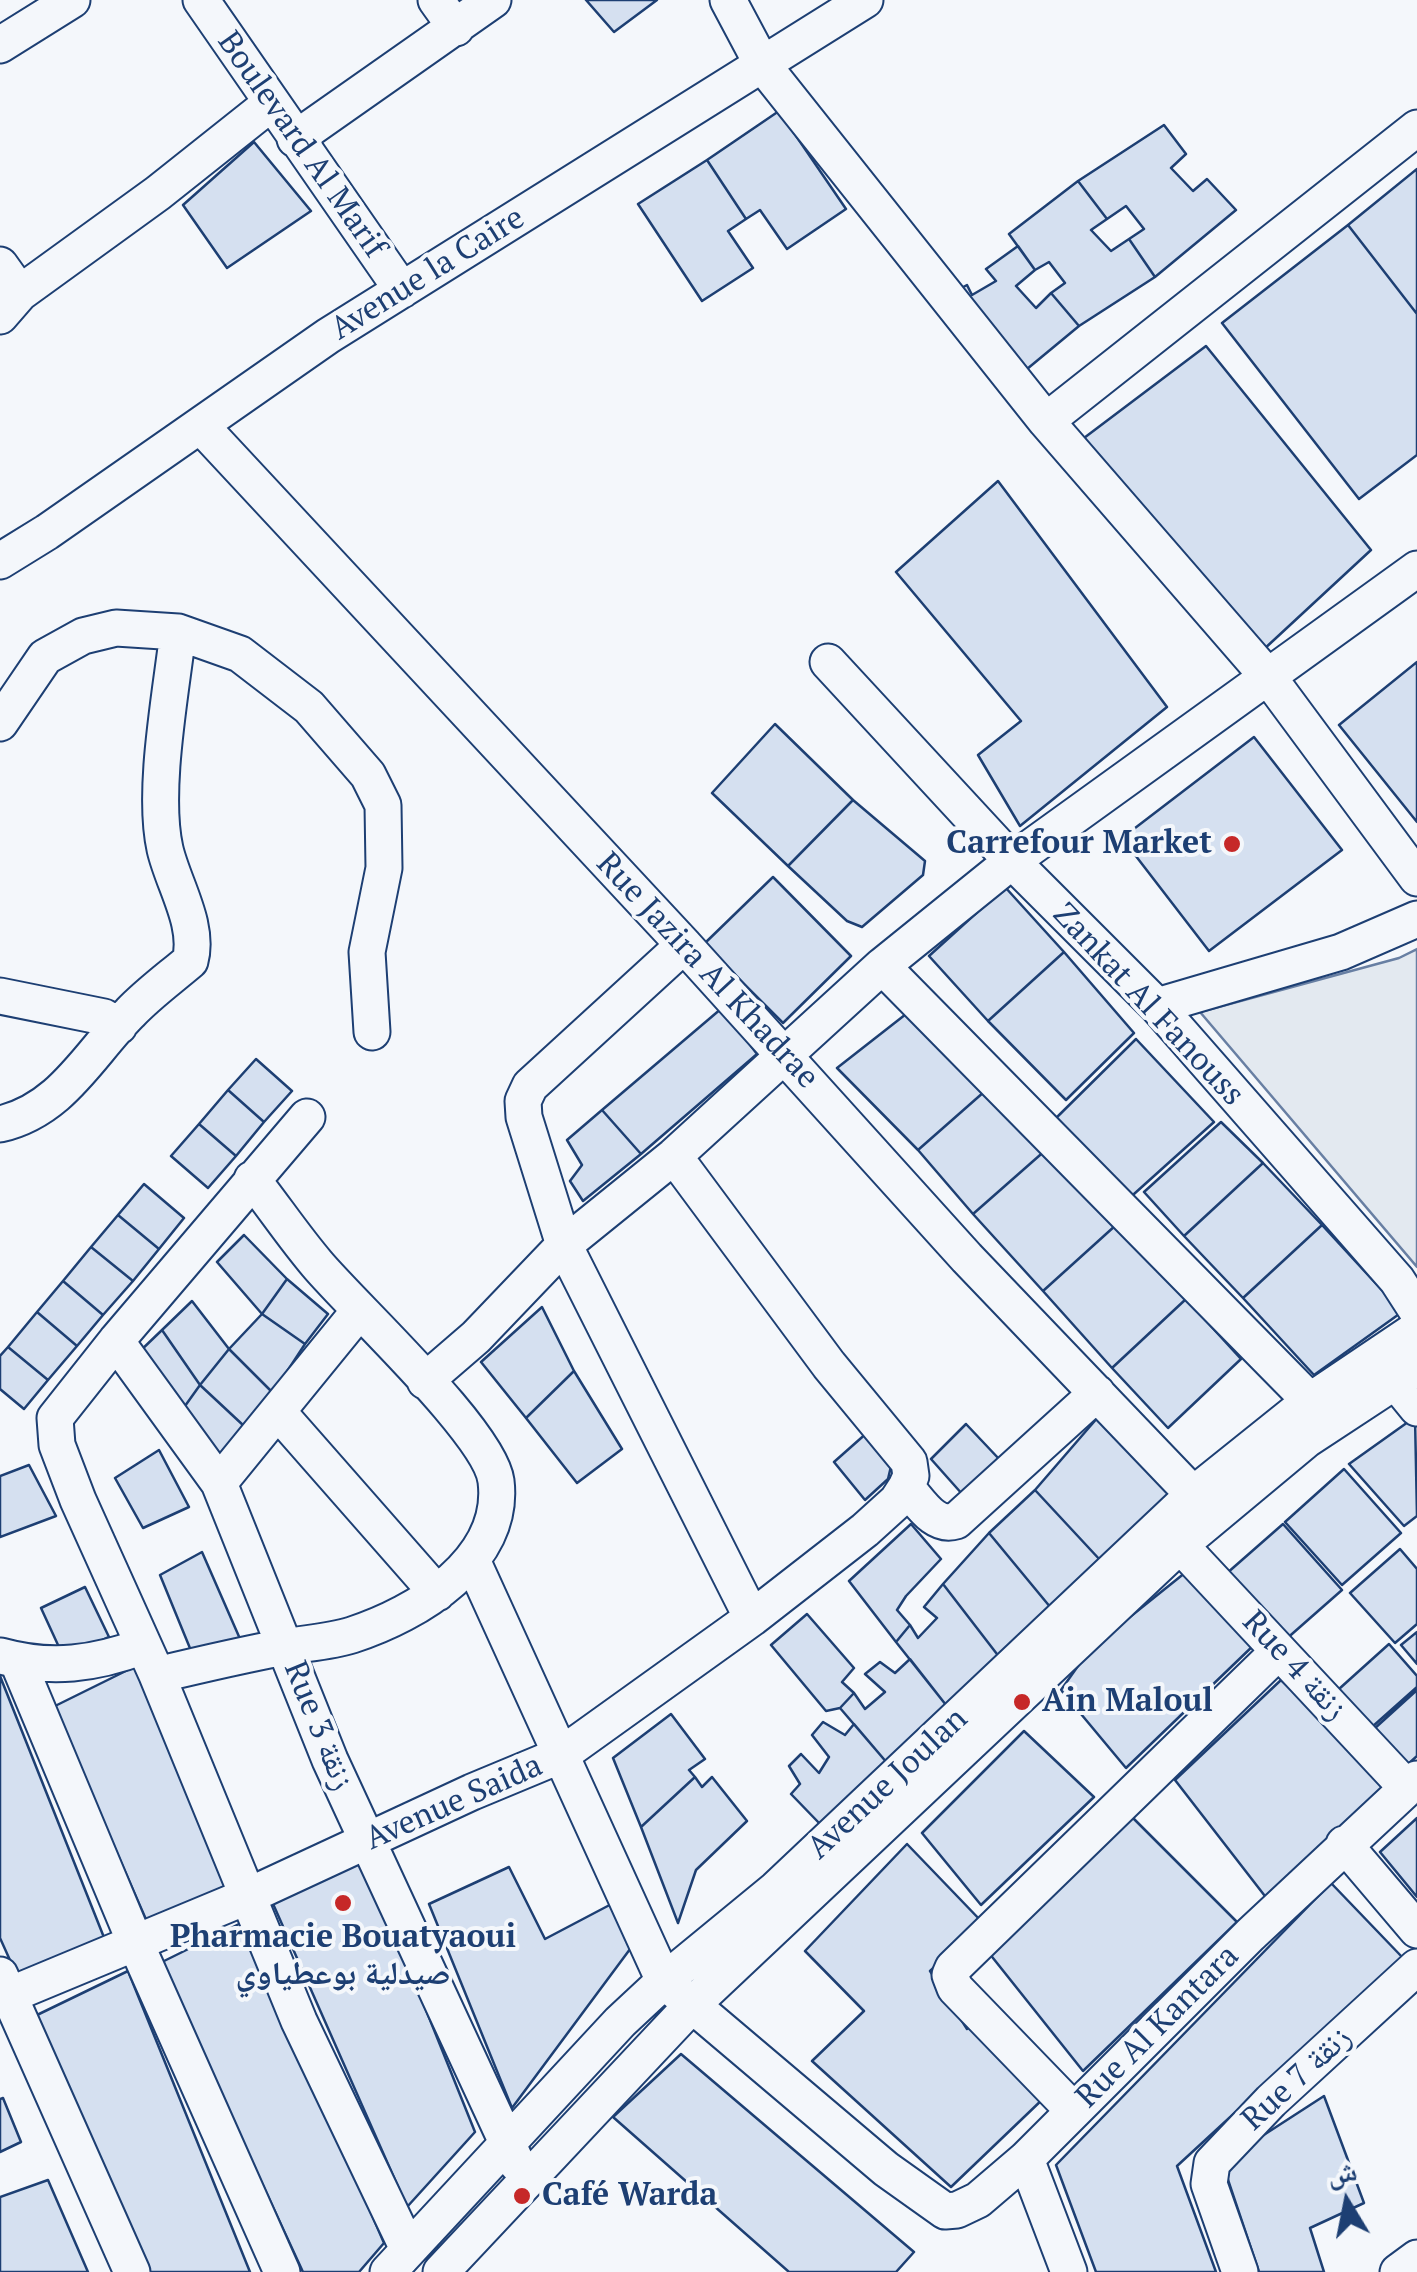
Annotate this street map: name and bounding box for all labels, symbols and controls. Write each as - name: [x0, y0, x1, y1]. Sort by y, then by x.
- street label: Boulevard Al Marif: [209, 25, 393, 265]
- street label: Avenue la Caire: [324, 199, 532, 349]
- place label: Carrefour Market: [946, 825, 1212, 863]
- marker: Carrefour Market: [1221, 833, 1243, 855]
- street label: Rue Jazira Al Khadrae: [588, 845, 826, 1097]
- street label: Zankat Al Fanouss: [1044, 896, 1252, 1114]
- street label: Rue 4 زنقة: [1234, 1603, 1354, 1729]
- street label: Rue 3 زنقة: [275, 1656, 361, 1796]
- place label: Ain Maloul: [1042, 1683, 1213, 1721]
- marker: Ain Maloul: [1011, 1691, 1033, 1713]
- street label: Avenue Joulan: [800, 1700, 976, 1868]
- street label: Avenue Saida: [360, 1747, 548, 1859]
- marker: Pharmacie Bouatyaoui صيدلية بوعطياوي: [332, 1892, 354, 1914]
- place label: Pharmacie Bouatyaoui صيدلية بوعطياوي: [170, 1919, 516, 1994]
- street label: Rue Al Kantara: [1069, 1938, 1247, 2116]
- street label: Rue 7 زنقة: [1234, 2019, 1360, 2139]
- text: ش: [1324, 2151, 1360, 2193]
- north arrow: [1297, 2152, 1397, 2252]
- place label: Café Warda: [542, 2177, 717, 2215]
- marker: Café Warda: [511, 2185, 533, 2207]

